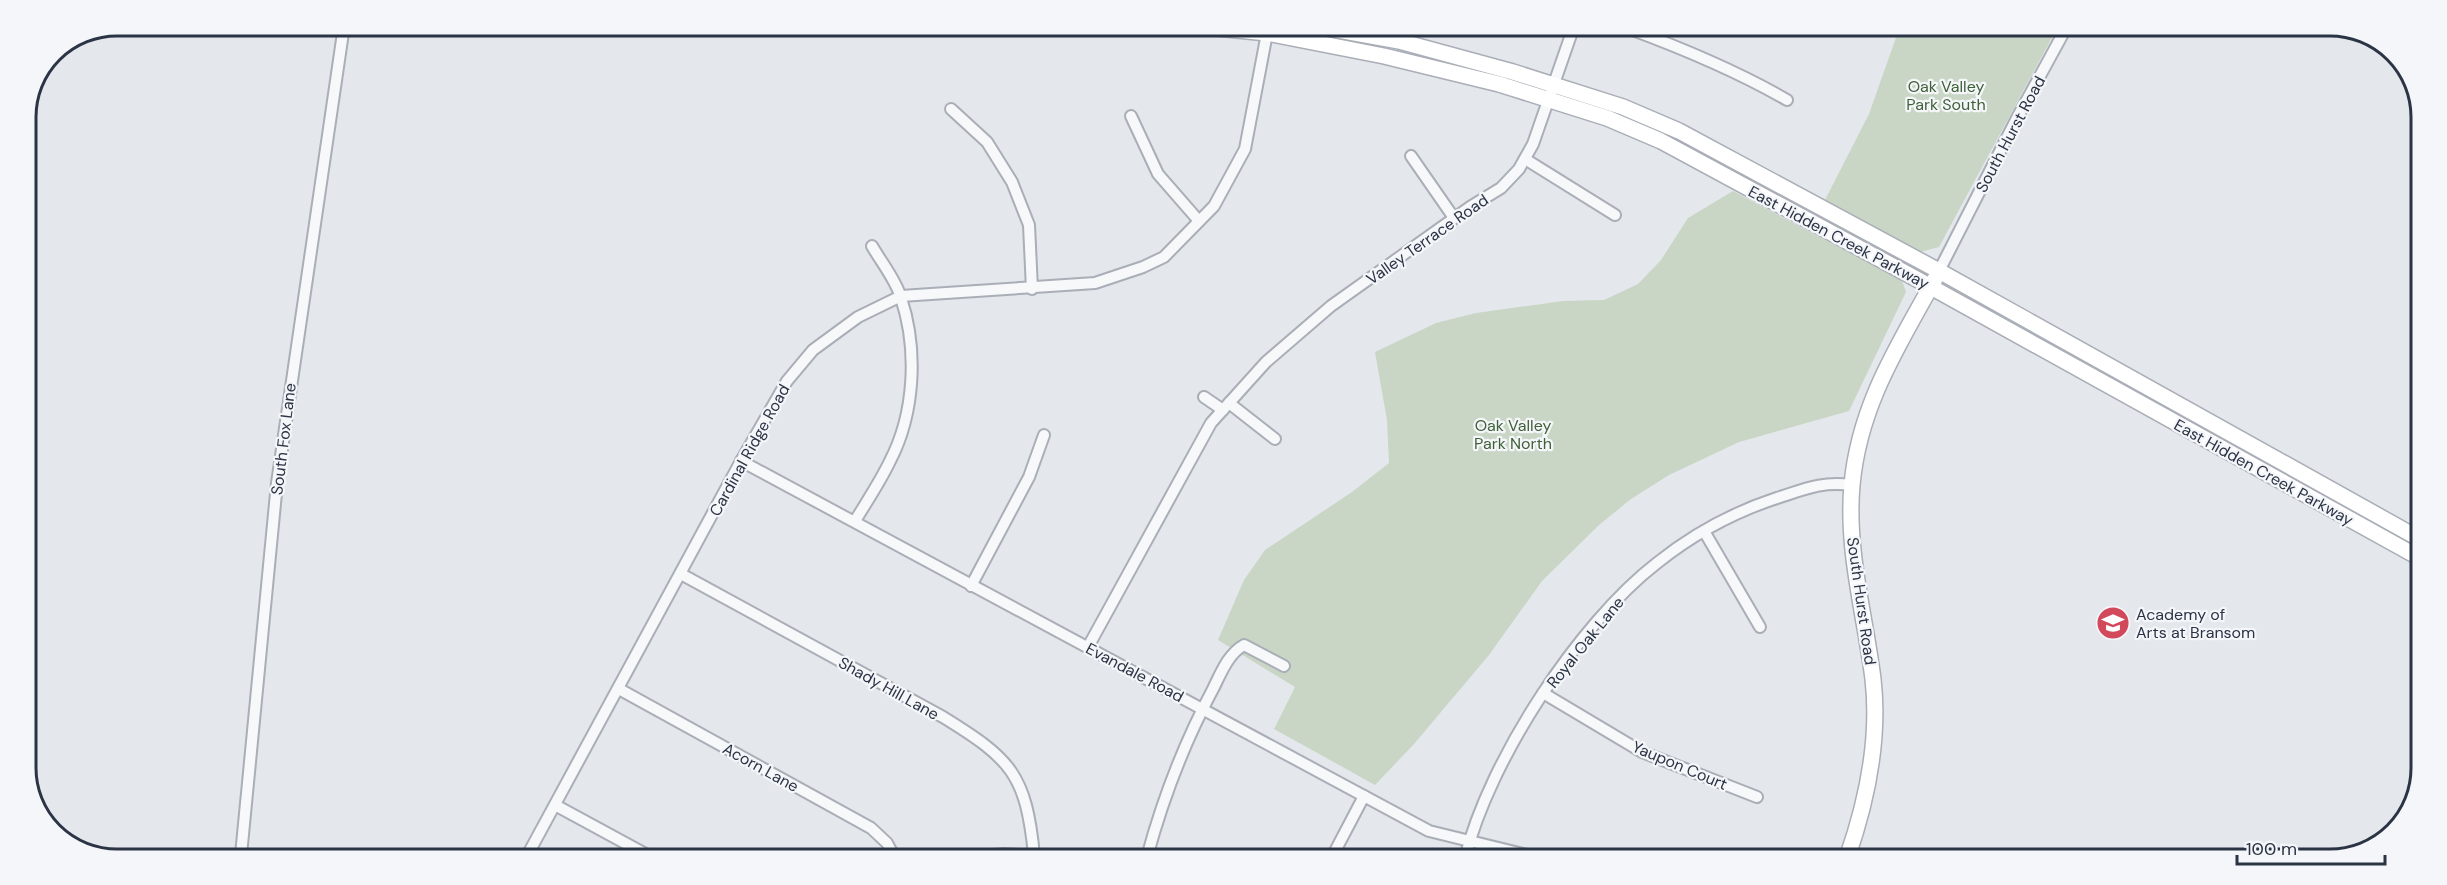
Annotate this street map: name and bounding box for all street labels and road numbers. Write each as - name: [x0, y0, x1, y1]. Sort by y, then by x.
- street label: South Hurst Road: [1971, 72, 2050, 196]
- street label: East Hidden Creek Parkway: [1745, 181, 1933, 294]
- street label: Valley Terrace Road: [1362, 189, 1492, 289]
- street label: Cardinal Ridge Road: [704, 380, 794, 520]
- street label: South Fox Lane: [266, 382, 301, 496]
- street label: East Hidden Creek Parkway: [2170, 414, 2357, 531]
- street label: South Hurst Road: [1842, 536, 1881, 666]
- street label: Royal Oak Lane: [1542, 592, 1629, 692]
- street label: Evandale Road: [1082, 638, 1187, 707]
- street label: Shady Hill Lane: [835, 652, 943, 725]
- street label: Yaupon Court: [1629, 736, 1731, 795]
- street label: Acorn Lane: [719, 738, 802, 797]

